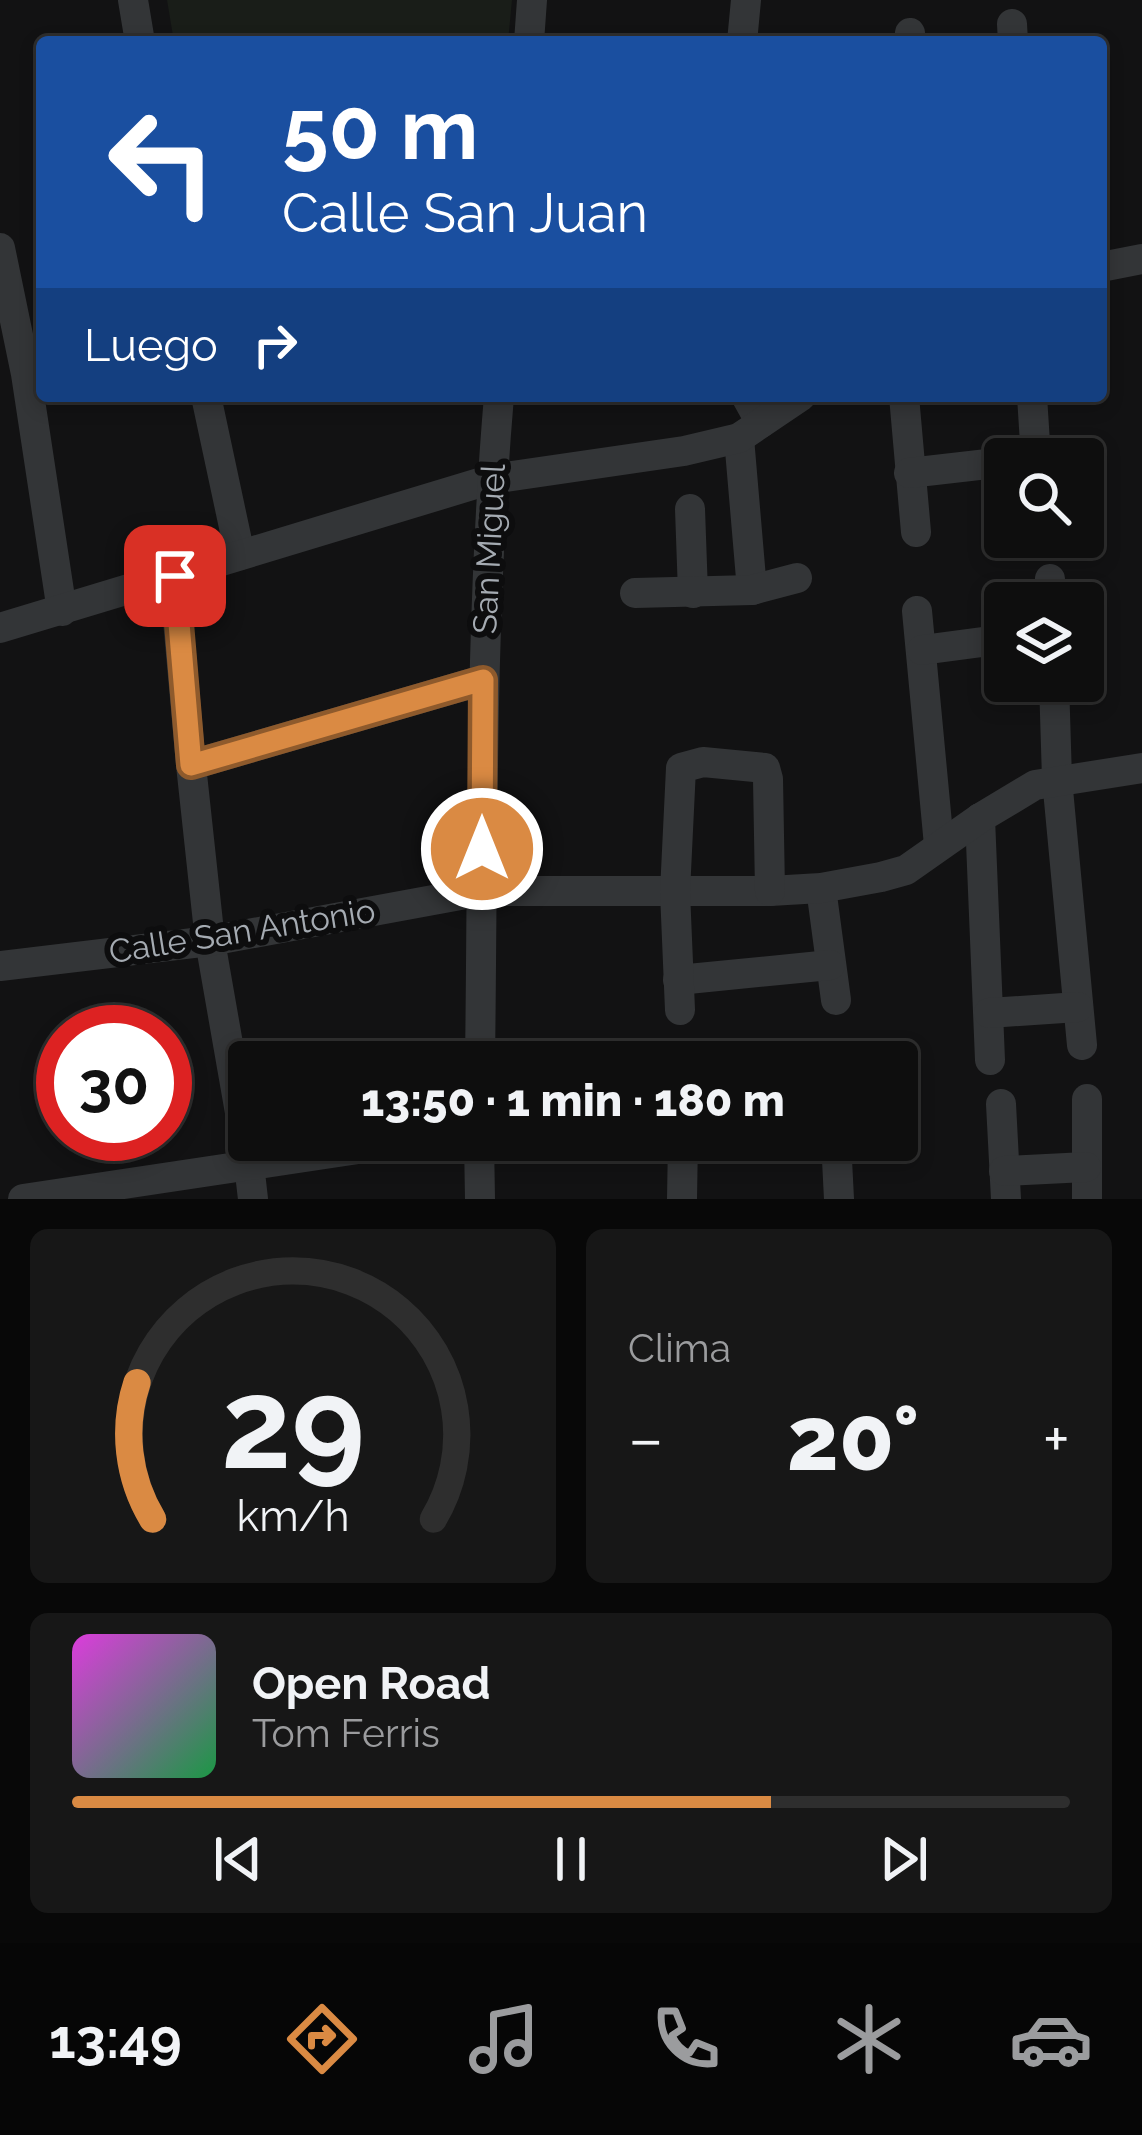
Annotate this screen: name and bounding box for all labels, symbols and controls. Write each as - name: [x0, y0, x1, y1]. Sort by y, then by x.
- text: 50 m: [282, 80, 478, 179]
- icon: left: [84, 84, 240, 240]
- text: Calle San Juan: [282, 181, 648, 245]
- icon: right: [242, 312, 308, 378]
- text: Luego: [84, 319, 218, 372]
- map controls: [984, 438, 1104, 702]
- button: search: [984, 438, 1104, 558]
- street label: San Miguel: [465, 462, 513, 635]
- pin: [124, 525, 226, 627]
- icon: arrive: [142, 543, 208, 609]
- button: layers: [984, 582, 1104, 702]
- position arrow: [419, 786, 545, 912]
- street label: Calle San Antonio: [106, 891, 378, 971]
- speed limit sign: 30: [36, 1005, 192, 1161]
- text: 13:50 · 1 min · 180 m: [361, 1074, 785, 1127]
- text: Clima: [628, 1325, 731, 1371]
- text: 29: [221, 1351, 365, 1497]
- text: 20°: [787, 1385, 919, 1491]
- text: −: [628, 1400, 664, 1477]
- text: +: [1043, 1400, 1070, 1477]
- text: km/h: [236, 1491, 350, 1541]
- text: Open Road: [252, 1657, 491, 1710]
- text: Tom Ferris: [252, 1710, 440, 1756]
- icon: previous: [205, 1826, 271, 1892]
- icon: pause: [538, 1826, 604, 1892]
- icon: next: [871, 1826, 937, 1892]
- icon: directions: [280, 1997, 364, 2081]
- icon: music: [462, 1997, 546, 2081]
- icon: phone: [644, 1997, 728, 2081]
- icon: climate: [827, 1997, 911, 2081]
- icon: car: [1009, 1997, 1093, 2081]
- text: 13:49: [49, 2007, 182, 2071]

